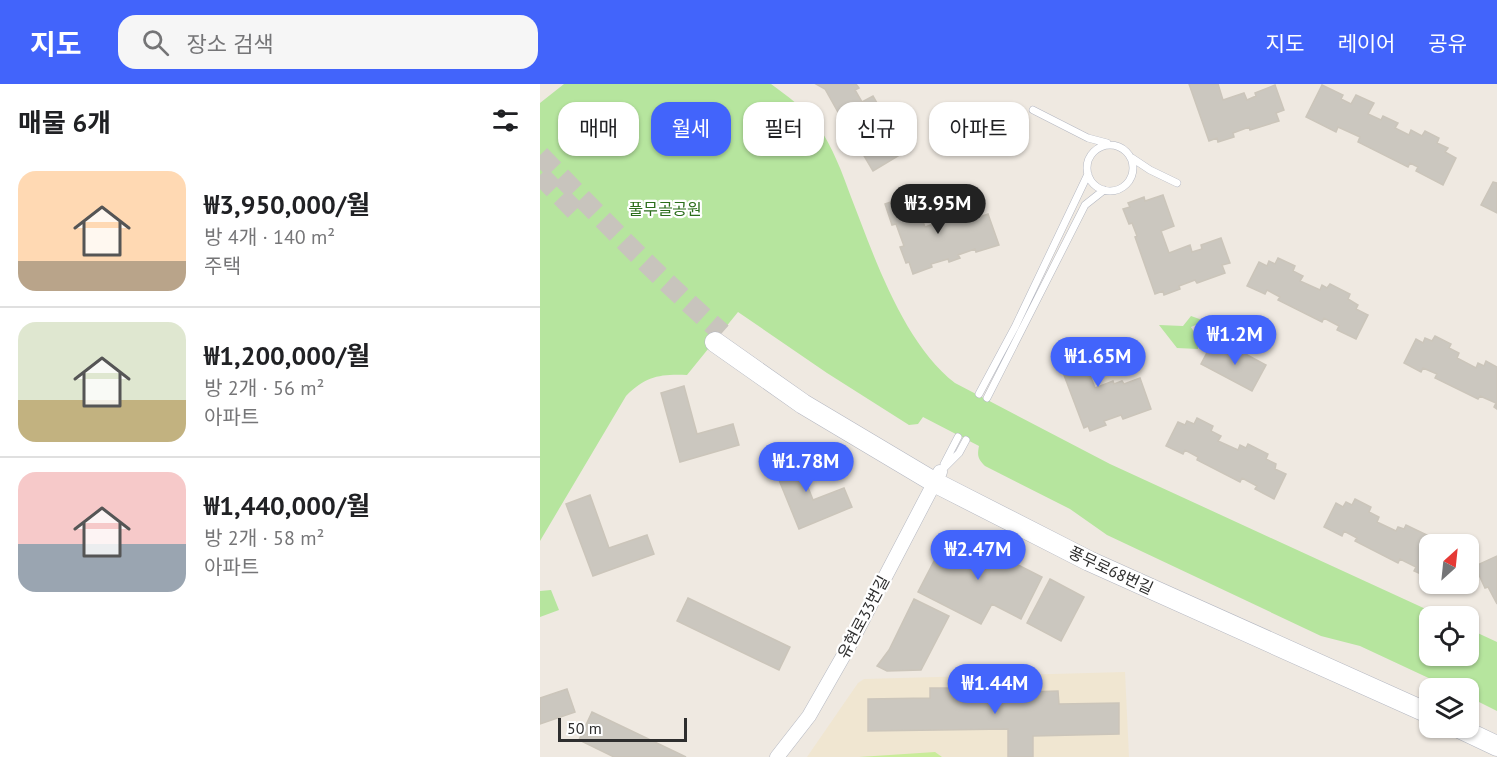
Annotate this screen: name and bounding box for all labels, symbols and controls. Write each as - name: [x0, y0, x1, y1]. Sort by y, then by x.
- search box: [118, 15, 538, 69]
- text: 지도: [30, 25, 82, 62]
- icon: search: [139, 26, 172, 59]
- text: 장소 검색: [187, 30, 273, 58]
- text: 지도: [1266, 30, 1304, 57]
- text: 레이어: [1337, 30, 1395, 57]
- text: 공유: [1428, 30, 1467, 57]
- chip: 매매: [558, 102, 639, 156]
- chip: 월세: [651, 102, 731, 156]
- chip: 필터: [743, 102, 824, 156]
- chip: 신규: [836, 102, 917, 156]
- chip: 아파트: [929, 102, 1029, 156]
- icon: filters: [489, 104, 522, 137]
- text: 매물 6개: [18, 106, 111, 139]
- pin: ₩3.95M: [889, 184, 987, 235]
- text: ₩3,950,000/월: [204, 188, 370, 221]
- text: ₩3.95M: [905, 190, 971, 216]
- icon: home: [66, 195, 138, 267]
- park label: 풀무골공원: [628, 199, 702, 219]
- text: 방 4개 · 140 m²: [204, 224, 335, 250]
- text: 주택: [204, 253, 241, 279]
- pin: ₩1.2M: [1193, 315, 1277, 366]
- text: ₩1.2M: [1207, 321, 1263, 347]
- pin: ₩1.65M: [1049, 337, 1147, 388]
- text: ₩1,200,000/월: [204, 339, 370, 372]
- text: ₩1.65M: [1065, 343, 1131, 369]
- icon: home: [66, 346, 138, 418]
- text: 방 2개 · 56 m²: [204, 375, 324, 401]
- text: 아파트: [204, 404, 259, 430]
- pin: ₩1.78M: [757, 442, 855, 493]
- text: ₩1.78M: [773, 448, 839, 474]
- text: ₩1,440,000/월: [204, 489, 370, 522]
- icon: home: [66, 496, 138, 568]
- text: 방 2개 · 58 m²: [204, 525, 324, 551]
- pin: ₩2.47M: [929, 530, 1027, 581]
- north arrow: [1419, 534, 1479, 594]
- map controls: [1419, 534, 1479, 738]
- text: ₩2.47M: [945, 536, 1011, 562]
- street label: 풍무로68번길: [1066, 542, 1156, 598]
- text: 아파트: [204, 554, 259, 580]
- street label: 유현로33번길: [833, 572, 893, 662]
- button: locate: [1419, 606, 1479, 666]
- pin: ₩1.44M: [946, 664, 1044, 715]
- text: ₩1.44M: [962, 670, 1028, 696]
- button: layers: [1419, 678, 1479, 738]
- scale bar: [558, 715, 687, 742]
- text: 50 m: [567, 718, 602, 738]

